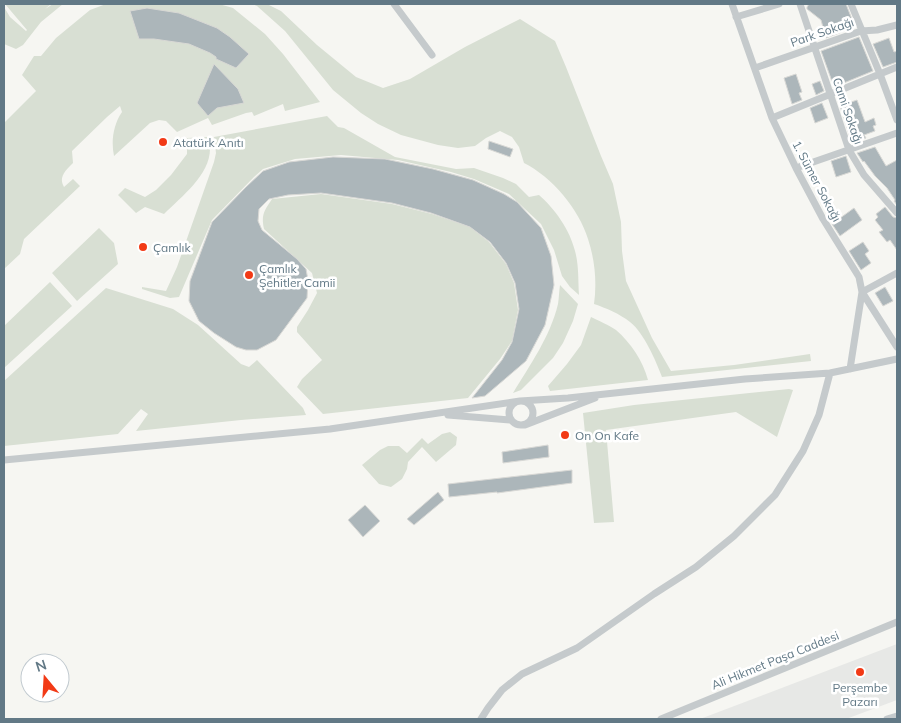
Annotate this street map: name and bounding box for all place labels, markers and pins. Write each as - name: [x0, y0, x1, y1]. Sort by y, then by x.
- place label: Atatürk Anıtı: [173, 135, 244, 150]
- marker: Atatürk Anıtı: [157, 136, 169, 148]
- place label: Çamlık: [153, 240, 191, 255]
- marker: Çamlık: [137, 241, 149, 253]
- place label: Çamlık Şehitler Camii: [259, 261, 336, 290]
- marker: Çamlık Şehitler Camii: [243, 269, 255, 281]
- place label: On On Kafe: [575, 428, 639, 443]
- marker: On On Kafe: [559, 429, 571, 441]
- marker: Perşembe Pazarı: [854, 666, 866, 678]
- place label: Perşembe Pazarı: [832, 680, 888, 709]

